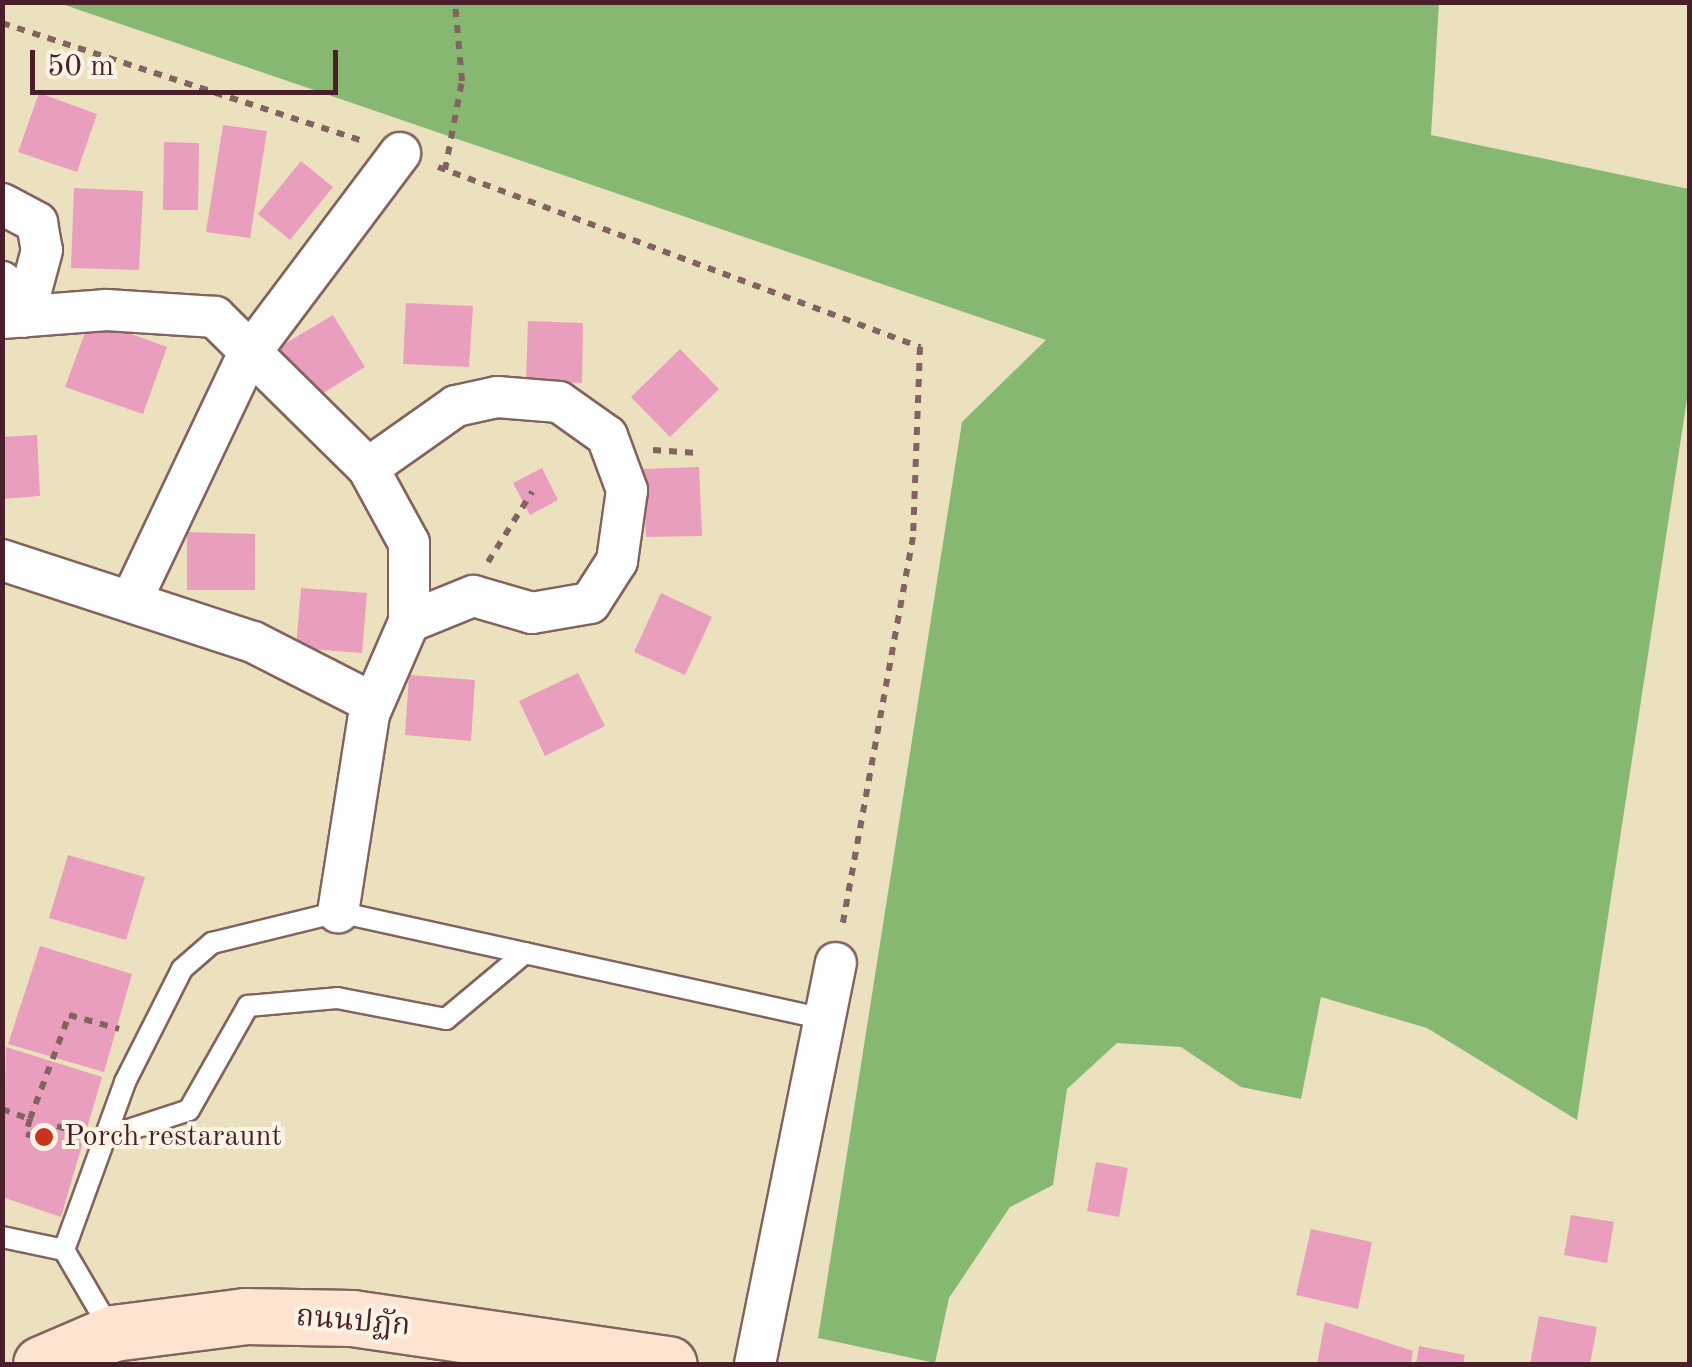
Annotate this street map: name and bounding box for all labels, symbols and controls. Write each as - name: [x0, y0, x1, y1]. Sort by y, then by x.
- scale bar: [35, 30, 342, 92]
- text: 50 m: [47, 52, 114, 82]
- place label: Porch restaraunt: [64, 1119, 282, 1155]
- marker: Porch restaraunt: [33, 1126, 55, 1148]
- street label: ถนนปฏัก: [294, 1299, 412, 1345]

